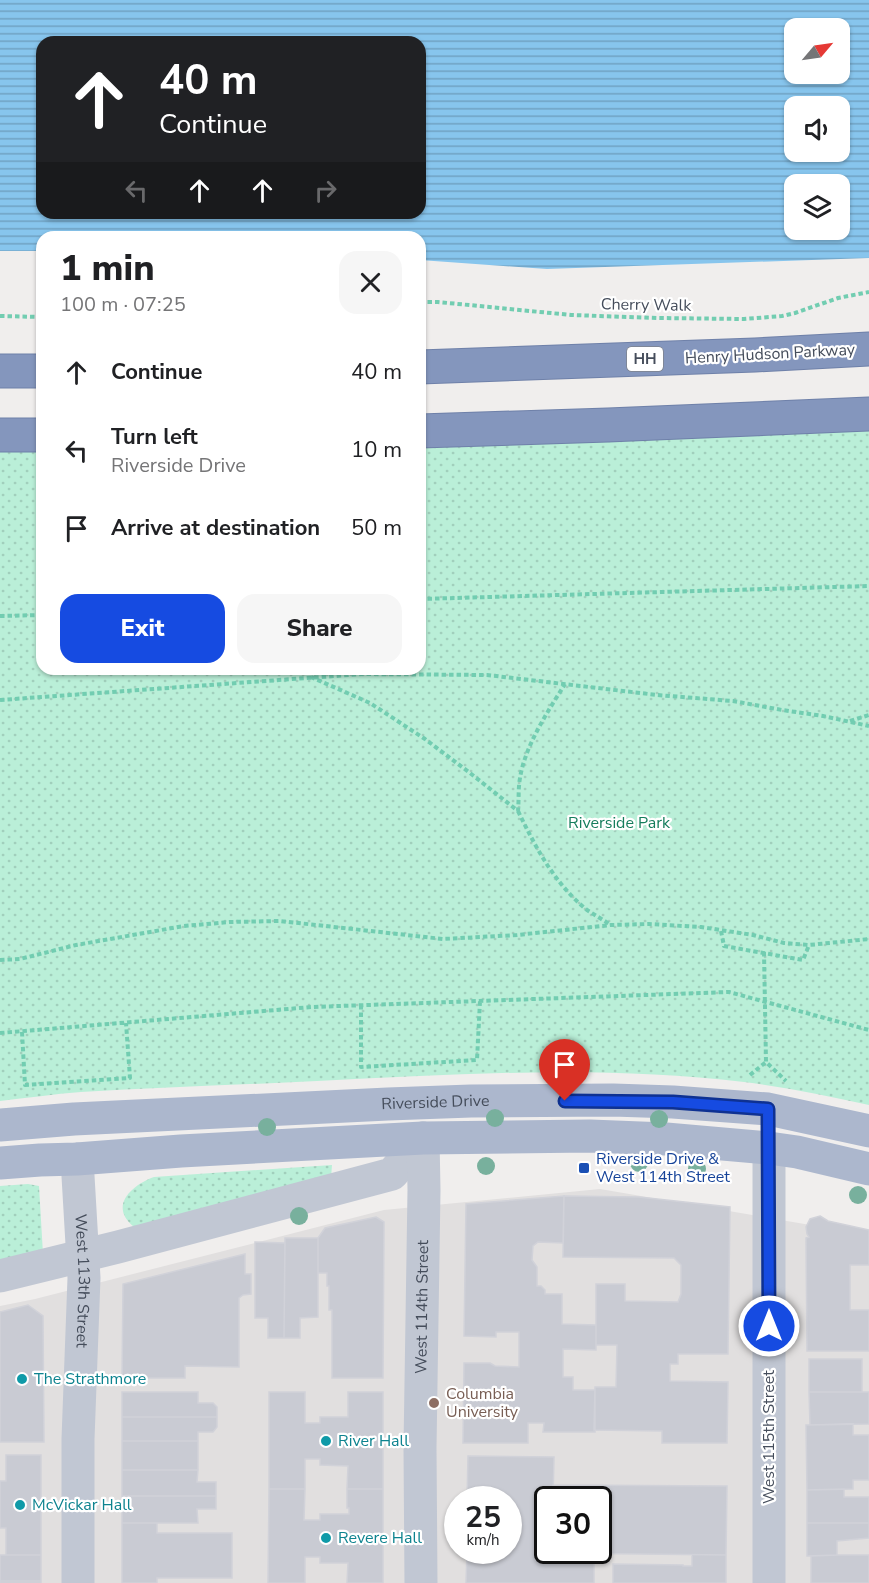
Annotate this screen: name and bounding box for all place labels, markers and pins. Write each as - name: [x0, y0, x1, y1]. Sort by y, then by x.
- pin: [539, 1039, 590, 1101]
- place label: Riverside Drive & West 114th Street: [596, 1148, 730, 1188]
- marker: Riverside Drive & West 114th Street: [577, 1161, 591, 1175]
- place label: The Strathmore: [34, 1368, 146, 1390]
- marker: The Strathmore: [15, 1372, 29, 1386]
- place label: Columbia University: [446, 1383, 519, 1423]
- marker: Columbia University: [427, 1396, 441, 1410]
- place label: River Hall: [338, 1430, 409, 1452]
- marker: River Hall: [319, 1434, 333, 1448]
- place label: McVickar Hall: [32, 1494, 132, 1516]
- marker: McVickar Hall: [13, 1498, 27, 1512]
- place label: Revere Hall: [338, 1527, 422, 1549]
- marker: Revere Hall: [319, 1531, 333, 1545]

